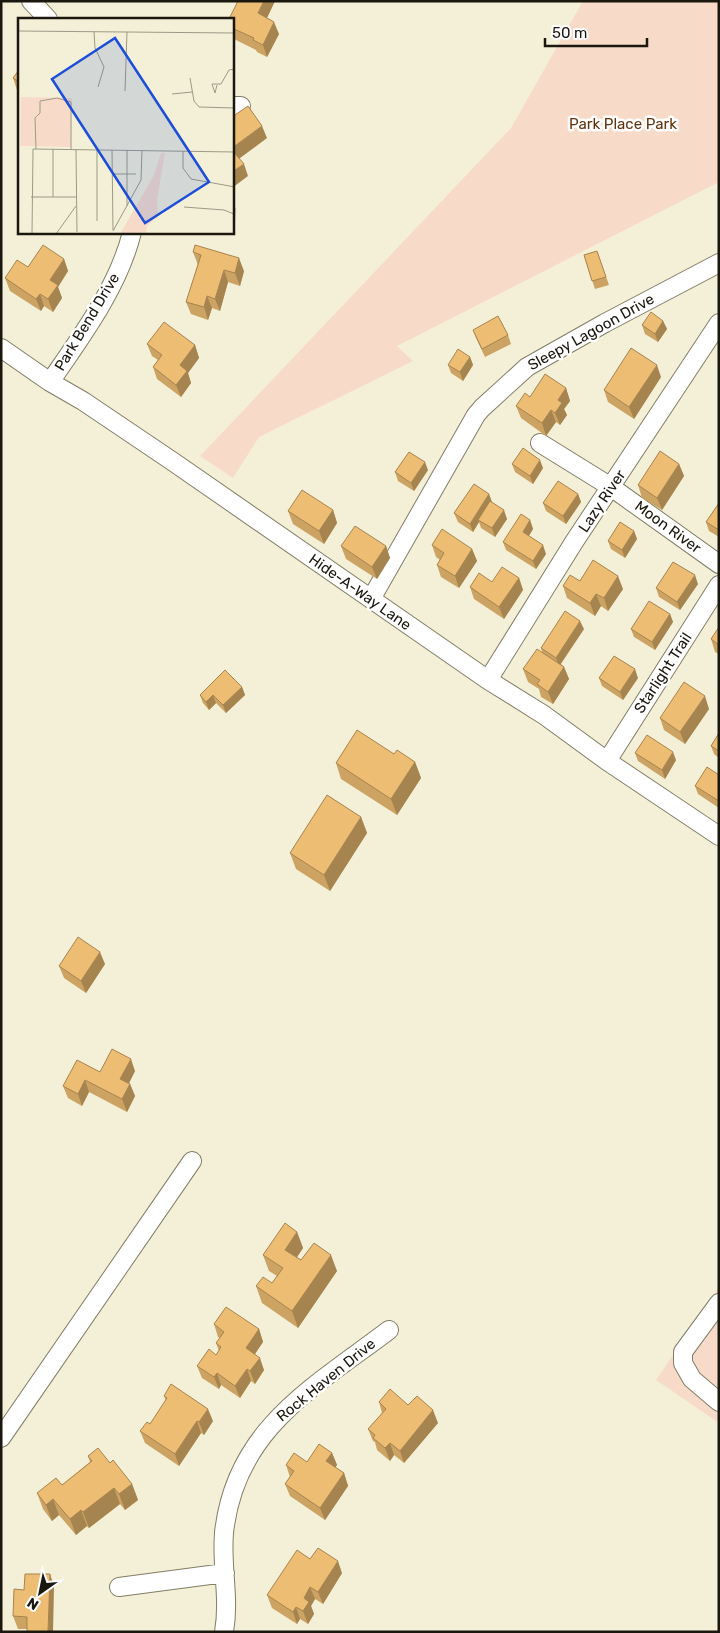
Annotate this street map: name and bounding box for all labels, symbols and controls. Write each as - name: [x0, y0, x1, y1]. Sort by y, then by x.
- scale bar: [545, 15, 648, 47]
- inset map: [18, 18, 234, 234]
- text: 50 m: [552, 24, 587, 42]
- park label: Park Place Park: [569, 115, 677, 133]
- street label: Park Bend Drive: [51, 270, 123, 374]
- street label: Sleepy Lagoon Drive: [525, 290, 657, 374]
- street label: Lazy River: [575, 466, 630, 536]
- street label: Moon River: [631, 497, 705, 557]
- street label: Hide-A-Way Lane: [305, 550, 415, 634]
- street label: Starlight Trail: [630, 629, 696, 717]
- street label: Rock Haven Drive: [273, 1335, 379, 1425]
- north arrow: [15, 1568, 65, 1618]
- text: N: [24, 1594, 42, 1613]

